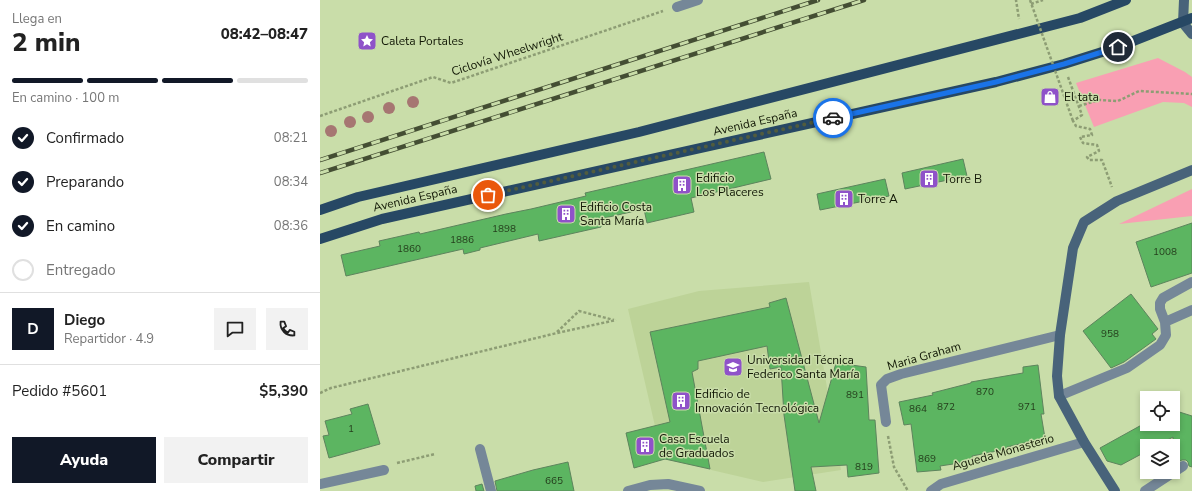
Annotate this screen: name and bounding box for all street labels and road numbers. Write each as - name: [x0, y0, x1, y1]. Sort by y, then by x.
- street label: Ciclovía Wheelwright: [449, 28, 566, 80]
- street label: Avenida España: [711, 105, 799, 139]
- street label: Avenida España: [371, 181, 459, 215]
- street label: Maria Graham: [885, 338, 963, 374]
- street label: Agueda Monasterio: [950, 430, 1056, 474]

